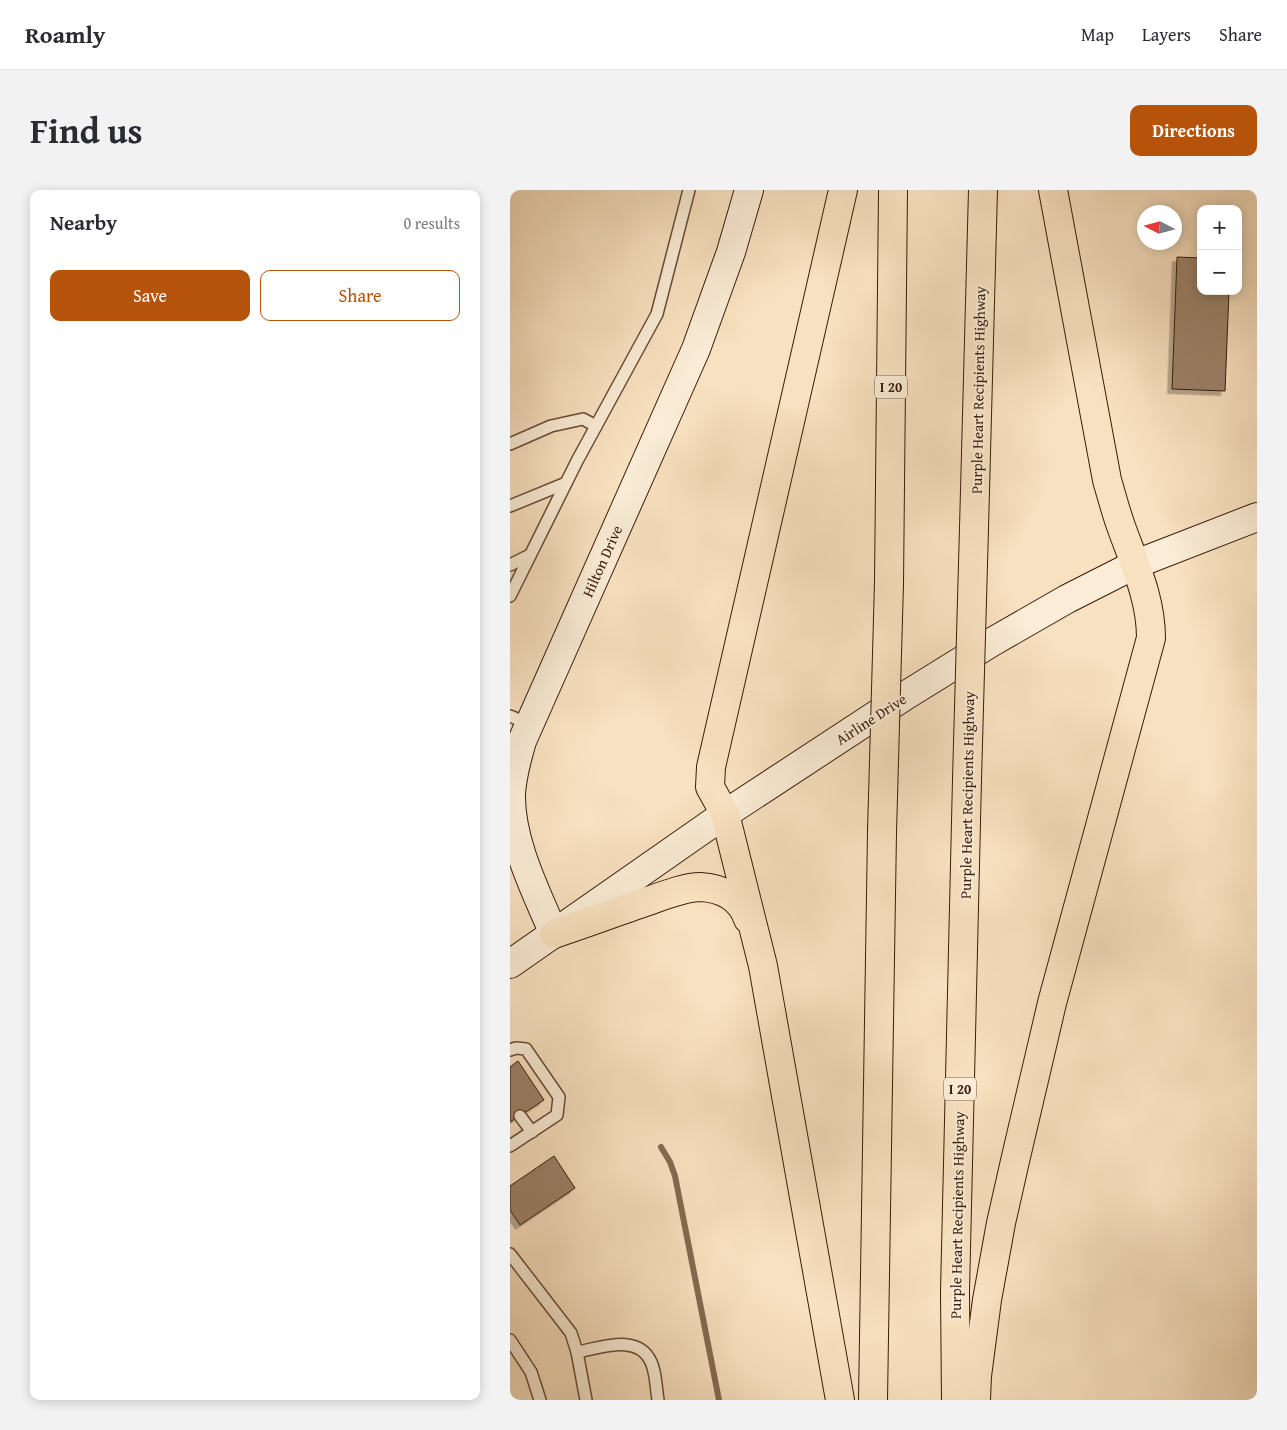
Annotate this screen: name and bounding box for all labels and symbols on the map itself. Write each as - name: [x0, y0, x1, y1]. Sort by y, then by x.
- north arrow: [1137, 205, 1182, 250]
- street label: Purple Heart Recipients Highway: [966, 285, 990, 494]
- road number: I 20: [875, 376, 907, 398]
- street label: Hilton Drive: [577, 522, 627, 600]
- street label: Airline Drive: [832, 688, 910, 750]
- street label: Purple Heart Recipients Highway: [955, 690, 979, 899]
- road number: I 20: [944, 1078, 976, 1101]
- street label: Purple Heart Recipients Highway: [945, 1110, 969, 1319]

